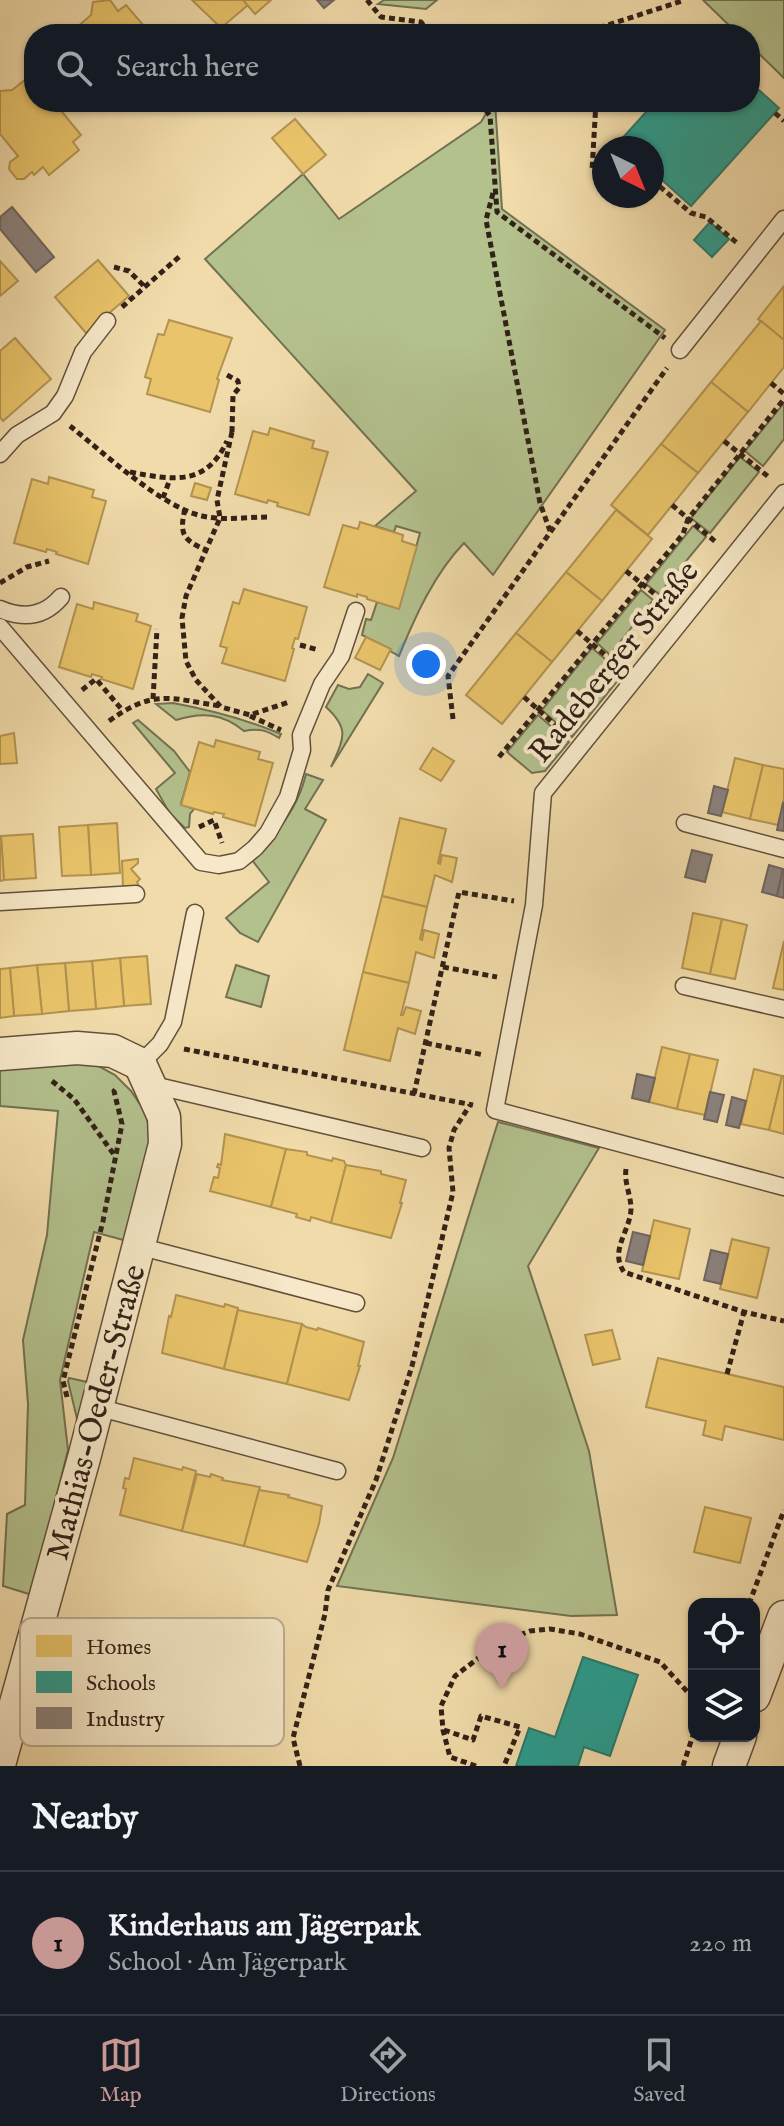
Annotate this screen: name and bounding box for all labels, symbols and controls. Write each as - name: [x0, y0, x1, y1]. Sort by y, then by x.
- search box: [24, 24, 760, 112]
- icon: search: [52, 46, 96, 90]
- text: Search here: [116, 49, 259, 87]
- north arrow: [592, 136, 664, 208]
- street label: Radeberger Straße: [521, 553, 709, 772]
- your location: [406, 644, 446, 684]
- street label: Mathias-Oeder-Straße: [38, 1260, 157, 1565]
- map controls: [688, 1598, 760, 1742]
- button: locate: [688, 1598, 760, 1670]
- legend: [20, 1618, 284, 1746]
- pin: 1: [476, 1623, 528, 1689]
- text: Homes: [86, 1634, 151, 1662]
- text: Schools: [86, 1670, 156, 1698]
- button: layers: [688, 1670, 760, 1742]
- text: Industry: [86, 1706, 165, 1734]
- text: Nearby: [32, 1797, 138, 1840]
- text: Kinderhaus am Jägerpark: [108, 1908, 420, 1946]
- text: 1: [53, 1927, 63, 1960]
- text: 220 m: [689, 1927, 752, 1960]
- text: School · Am Jägerpark: [108, 1946, 347, 1979]
- tab: Map: [99, 2033, 143, 2109]
- tab: Directions: [340, 2033, 436, 2109]
- tab: Saved: [633, 2033, 685, 2109]

